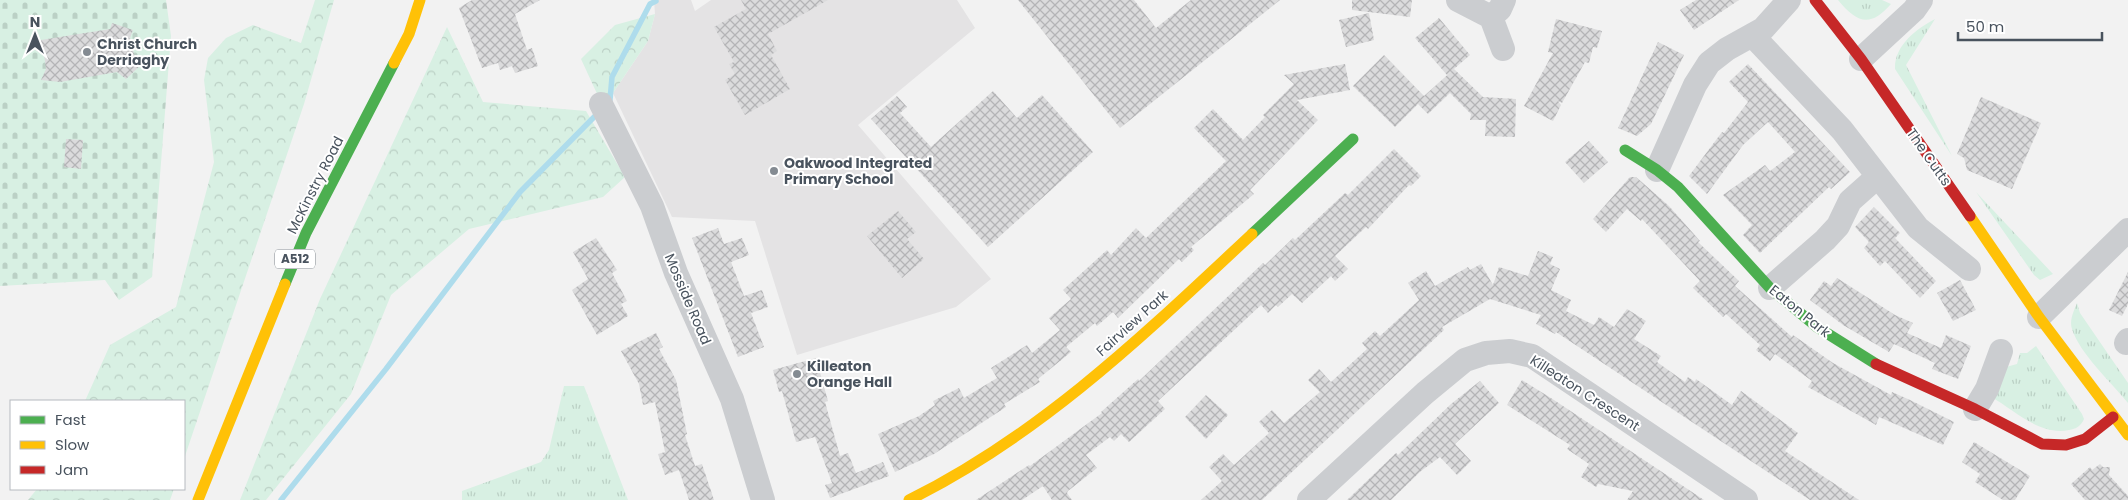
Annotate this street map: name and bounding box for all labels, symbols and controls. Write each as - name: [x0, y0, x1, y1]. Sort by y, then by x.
- north arrow: [10, 10, 60, 60]
- scale bar: [1958, 10, 2102, 42]
- text: N: [30, 12, 40, 32]
- text: 50 m: [1966, 16, 2004, 37]
- place label: Christ Church Derriaghy: [97, 34, 197, 70]
- marker: Christ Church Derriaghy: [81, 46, 93, 58]
- street label: The Cutts: [1902, 124, 1956, 190]
- street label: McKinstry Road: [282, 133, 348, 237]
- place label: Oakwood Integrated Primary School: [784, 153, 932, 189]
- marker: Oakwood Integrated Primary School: [768, 165, 780, 177]
- road number: A512: [275, 250, 315, 268]
- street label: Mosside Road: [660, 250, 716, 348]
- street label: Eaton Park: [1765, 280, 1835, 342]
- street label: Fairview Park: [1092, 285, 1173, 361]
- street label: Killeaton Crescent: [1526, 350, 1644, 436]
- place label: Killeaton Orange Hall: [807, 356, 892, 392]
- marker: Killeaton Orange Hall: [791, 368, 803, 380]
- legend: [10, 400, 185, 490]
- text: Fast: [55, 409, 86, 430]
- text: Slow: [55, 434, 90, 455]
- text: Jam: [55, 459, 89, 480]

